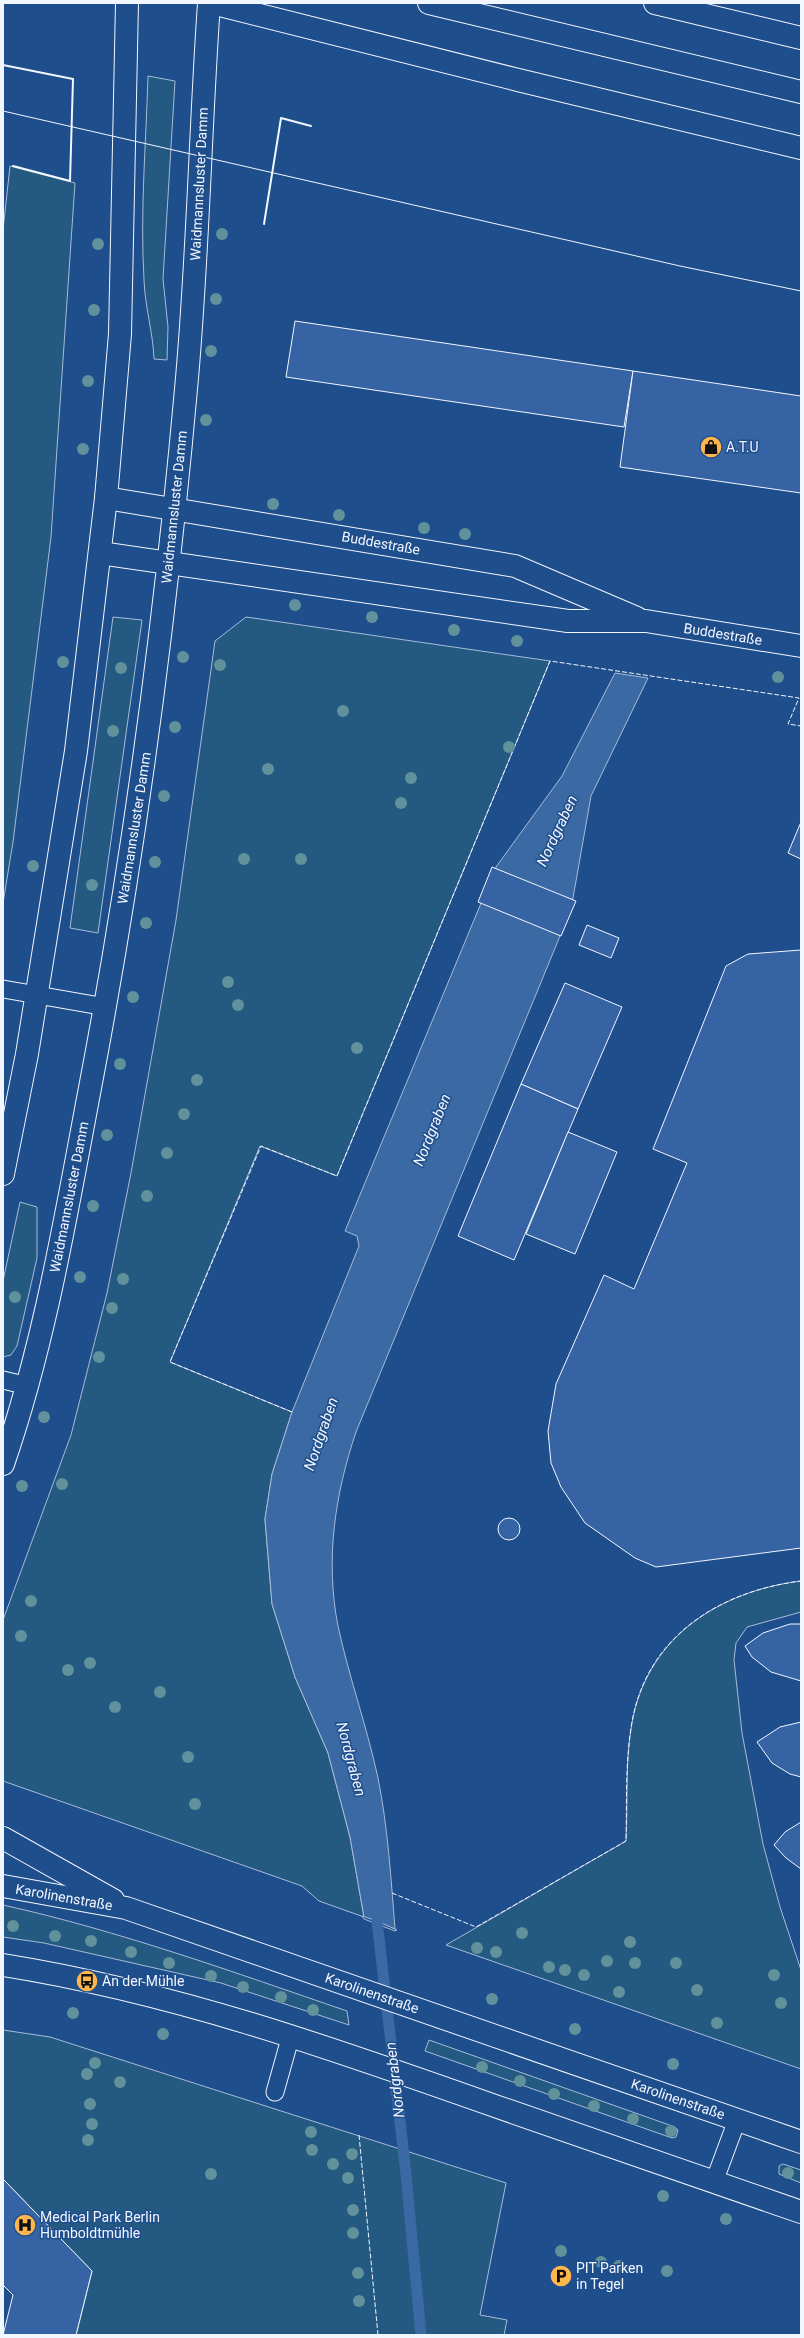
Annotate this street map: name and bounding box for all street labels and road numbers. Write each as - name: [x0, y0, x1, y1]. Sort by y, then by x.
- street label: Waidmannsluster Damm: [187, 107, 211, 261]
- street label: Waidmannsluster Damm: [158, 430, 190, 584]
- street label: Buddestraße: [341, 528, 421, 558]
- street label: Buddestraße: [683, 620, 763, 648]
- street label: Waidmannsluster Damm: [114, 751, 154, 905]
- street label: Waidmannsluster Damm: [46, 1120, 92, 1274]
- street label: Karolinenstraße: [14, 1881, 114, 1913]
- street label: Karolinenstraße: [323, 1969, 421, 2017]
- street label: Karolinenstraße: [629, 2075, 727, 2123]

